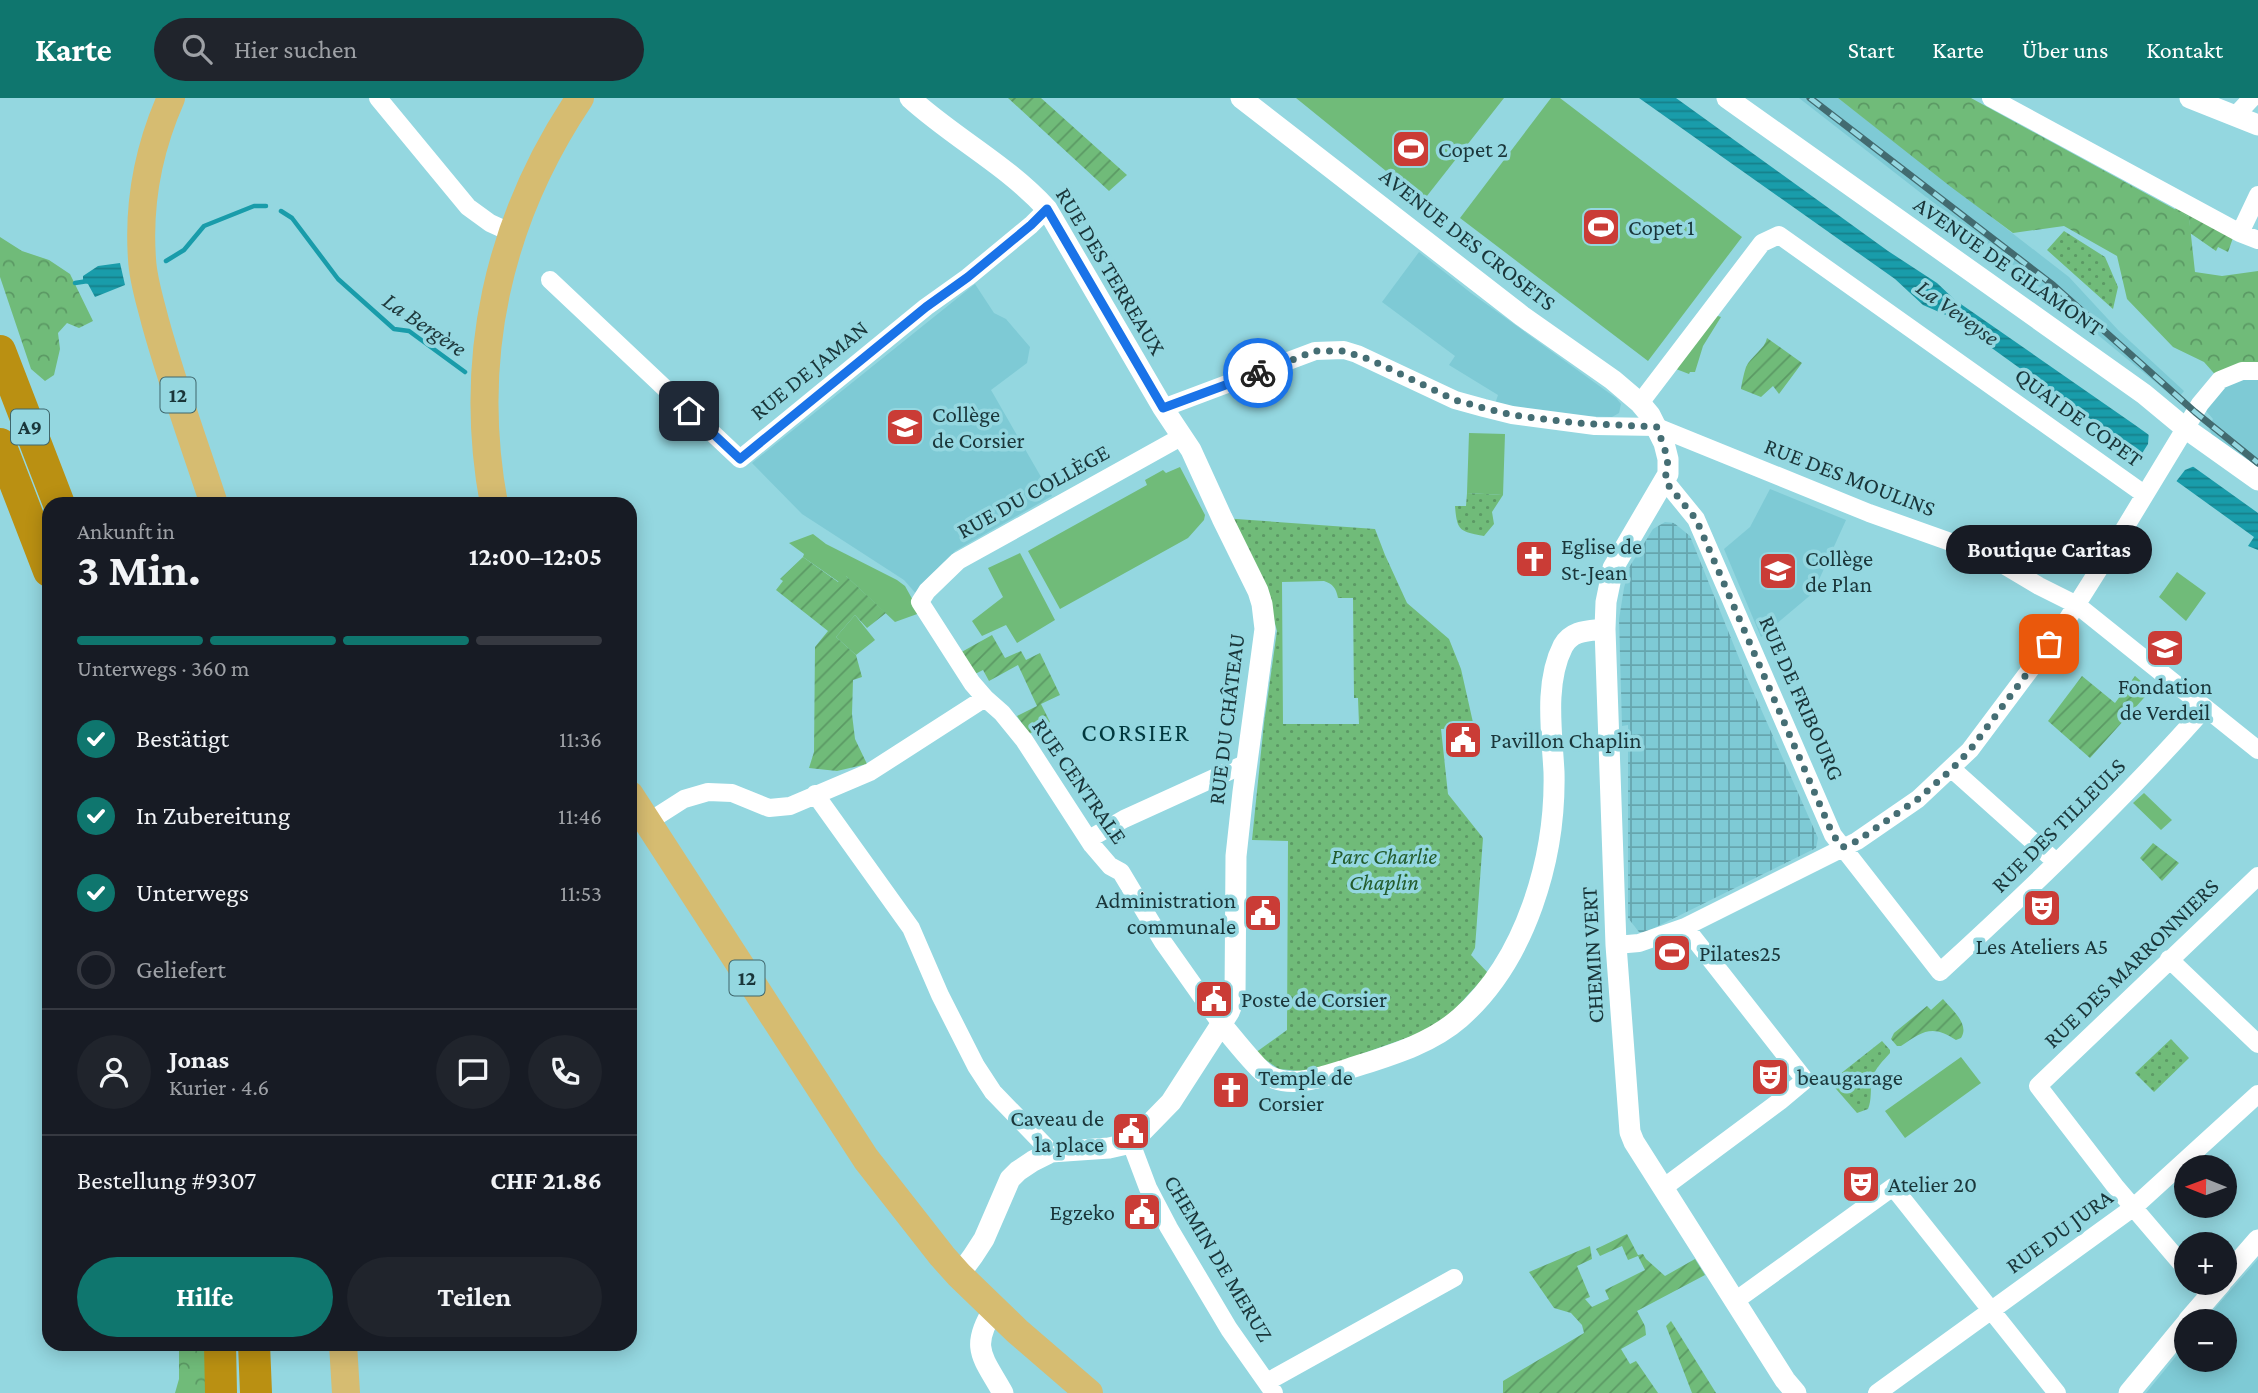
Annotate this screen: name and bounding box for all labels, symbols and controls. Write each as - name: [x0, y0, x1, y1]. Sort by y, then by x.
- search box: [154, 18, 644, 81]
- icon: search: [178, 30, 216, 68]
- text: Karte: [35, 31, 112, 68]
- text: Hier suchen: [234, 35, 357, 64]
- text: Start: [1848, 36, 1894, 63]
- text: Karte: [1932, 36, 1984, 63]
- text: Über uns: [2022, 36, 2108, 63]
- text: Kontakt: [2146, 36, 2223, 63]
- sports icon: Copet 2: [1390, 128, 1432, 170]
- place label: Copet 2: [1438, 136, 1508, 162]
- street label: AVENUE DES CROSETS: [1375, 162, 1561, 316]
- street label: RUE DES TERREAUX: [1051, 183, 1171, 359]
- street label: AVENUE DE GILAMONT: [1909, 191, 2109, 342]
- sports icon: Copet 1: [1580, 206, 1622, 248]
- place label: Copet 1: [1628, 214, 1695, 240]
- water label: La Veveyse: [1912, 273, 2004, 351]
- water label: La Bergère: [378, 286, 472, 362]
- street label: RUE DE JAMAN: [745, 315, 873, 425]
- courier: [1223, 338, 1293, 408]
- icon: bike: [1239, 354, 1277, 392]
- street label: QUAI DE COPET: [2010, 362, 2148, 472]
- road number: 12: [160, 378, 196, 412]
- pin: [659, 381, 719, 441]
- icon: home: [670, 392, 708, 430]
- place label: Collège de Corsier: [932, 401, 1025, 453]
- school or university icon: Collège de Corsier: [884, 406, 926, 448]
- road number: A9: [11, 410, 49, 444]
- street label: RUE DES MOULINS: [1761, 432, 1939, 522]
- street label: RUE DU COLLÈGE: [952, 438, 1114, 544]
- text: Ankunft in: [77, 518, 175, 544]
- callout: Boutique Caritas: [1946, 525, 2152, 574]
- place label: Eglise de St-Jean: [1561, 533, 1642, 585]
- text: Boutique Caritas: [1967, 536, 2131, 562]
- church icon: Eglise de St-Jean: [1513, 538, 1555, 580]
- text: 12:00–12:05: [469, 542, 602, 571]
- text: 3 Min.: [77, 544, 201, 595]
- place label: Collège de Plan: [1805, 545, 1873, 597]
- school or university icon: Collège de Plan: [1757, 550, 1799, 592]
- street label: RUE DE FRIBOURG: [1754, 612, 1850, 784]
- pin: [2019, 614, 2079, 674]
- icon: bag: [2030, 625, 2068, 663]
- school or university icon: Fondation de Verdeil: [2144, 627, 2186, 669]
- street label: RUE DU CHÂTEAU: [1203, 632, 1249, 806]
- text: Unterwegs · 360 m: [77, 655, 249, 681]
- place label: Fondation de Verdeil: [2118, 673, 2212, 725]
- street label: RUE CENTRALE: [1027, 713, 1133, 849]
- district label: CORSIER: [1081, 718, 1191, 747]
- public building icon: Pavillon Chaplin: [1442, 719, 1484, 761]
- icon: check: [77, 720, 115, 758]
- text: Bestätigt: [136, 724, 229, 753]
- text: 11:36: [559, 726, 602, 752]
- place label: Pavillon Chaplin: [1490, 727, 1642, 753]
- street label: RUE DES TILLEULS: [1986, 753, 2130, 897]
- icon: check: [77, 797, 115, 835]
- text: In Zubereitung: [136, 801, 290, 830]
- text: 11:46: [558, 803, 602, 829]
- park label: Parc Charlie Chaplin: [1331, 843, 1437, 895]
- street label: RUE DES MARRONNIERS: [2038, 873, 2224, 1053]
- icon: check: [77, 874, 115, 912]
- text: Unterwegs: [136, 878, 249, 907]
- text: 11:53: [560, 880, 602, 906]
- street label: CHEMIN VERT: [1575, 885, 1609, 1024]
- place label: Administration communale: [1096, 887, 1236, 939]
- theatre icon: Les Ateliers A5: [2021, 887, 2063, 929]
- public building icon: Administration communale: [1242, 892, 1284, 934]
- sports icon: Pilates25: [1651, 932, 1693, 974]
- place label: Les Ateliers A5: [1976, 933, 2108, 959]
- place label: Pilates25: [1699, 940, 1781, 966]
- text: Geliefert: [136, 955, 226, 984]
- road number: 12: [730, 960, 764, 996]
- public building icon: Poste de Corsier: [1193, 978, 1235, 1020]
- place label: Poste de Corsier: [1241, 986, 1387, 1012]
- button: person: [77, 1035, 151, 1109]
- button: chat: [436, 1035, 510, 1109]
- button: phone: [528, 1035, 602, 1109]
- text: Jonas: [169, 1045, 229, 1074]
- theatre icon: beaugarage: [1749, 1056, 1791, 1098]
- place label: Temple de Corsier: [1258, 1064, 1353, 1116]
- place label: beaugarage: [1797, 1064, 1903, 1090]
- church icon: Temple de Corsier: [1210, 1069, 1252, 1111]
- text: Kurier · 4.6: [169, 1074, 269, 1100]
- place label: Caveau de la place: [1010, 1105, 1104, 1157]
- public building icon: Caveau de la place: [1110, 1110, 1152, 1152]
- north arrow: [2174, 1155, 2236, 1218]
- map controls: [2174, 1155, 2237, 1372]
- theatre icon: Atelier 20: [1840, 1163, 1882, 1205]
- text: Bestellung #9307: [77, 1166, 256, 1195]
- text: CHF 21.86: [490, 1166, 602, 1195]
- street label: CHEMIN DE MERUZ: [1159, 1170, 1279, 1346]
- place label: Atelier 20: [1888, 1171, 1977, 1197]
- street label: RUE DU JURA: [2001, 1183, 2118, 1278]
- public building icon: Egzeko: [1121, 1191, 1163, 1233]
- place label: Egzeko: [1050, 1199, 1115, 1225]
- button: +: [2174, 1232, 2237, 1295]
- button: Hilfe: [77, 1257, 333, 1337]
- button: Teilen: [347, 1257, 602, 1337]
- button: −: [2174, 1309, 2237, 1372]

